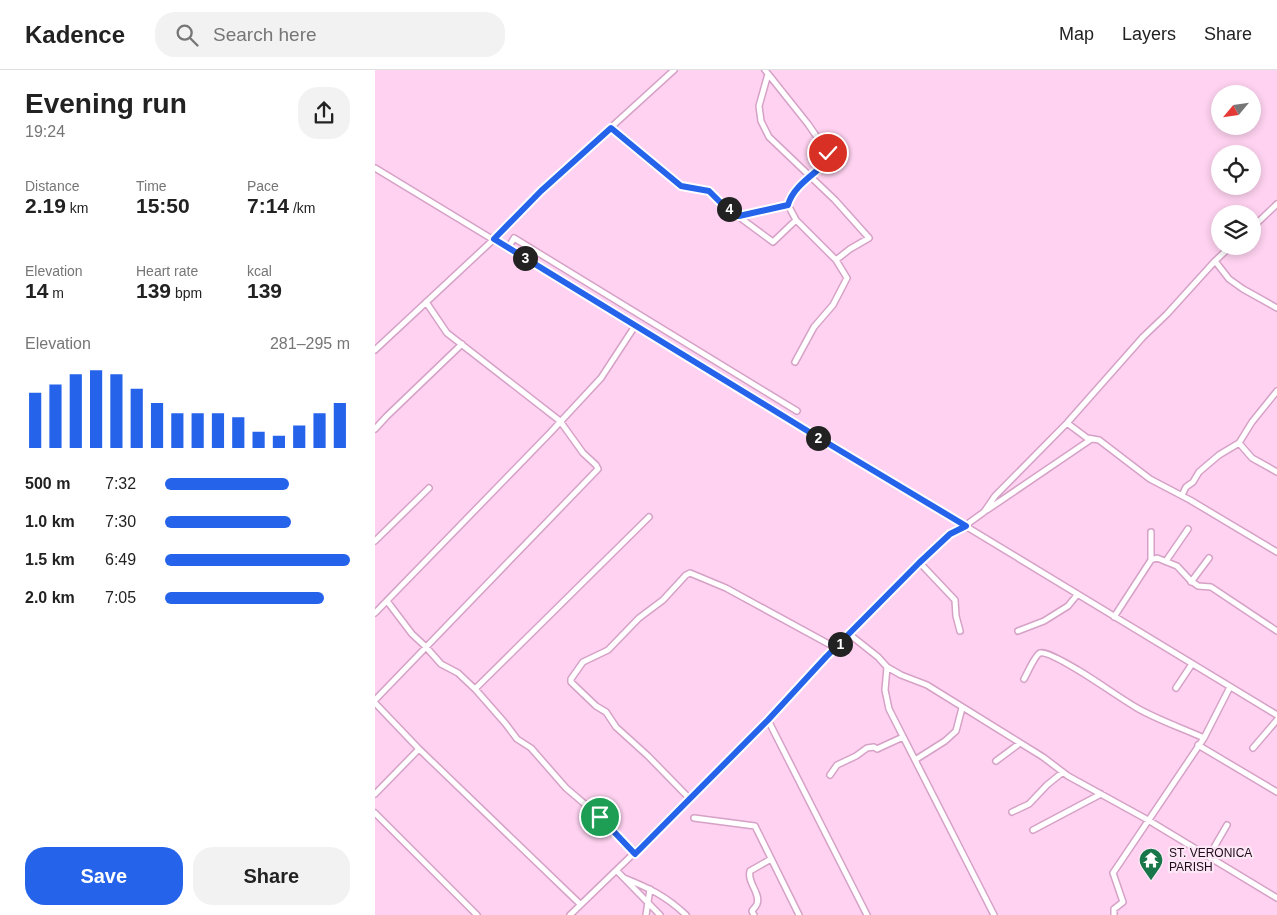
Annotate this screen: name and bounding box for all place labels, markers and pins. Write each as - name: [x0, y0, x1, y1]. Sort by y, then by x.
- pin: [807, 132, 849, 174]
- pin: 4: [717, 196, 741, 222]
- pin: 3: [513, 246, 537, 270]
- pin: 2: [805, 426, 831, 450]
- pin: 1: [827, 632, 853, 656]
- pin: [579, 796, 621, 838]
- place label: ST. VERONICA PARISH: [1169, 846, 1252, 874]
- temple icon: ST. VERONICA PARISH: [1138, 847, 1164, 881]

